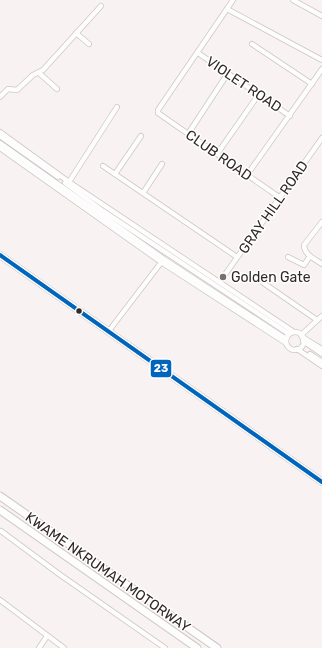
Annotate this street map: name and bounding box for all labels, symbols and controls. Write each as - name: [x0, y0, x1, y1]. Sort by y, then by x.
- street label: VIOLET ROAD: [203, 53, 285, 116]
- street label: CLUB ROAD: [182, 126, 255, 184]
- street label: GRAY HILL ROAD: [235, 158, 312, 257]
- place label: Golden Gate: [231, 269, 311, 286]
- marker: Golden Gate: [218, 272, 228, 282]
- unlabelled marker: [74, 306, 84, 316]
- line badge: 23: [150, 359, 172, 378]
- text: 23: [154, 362, 168, 375]
- street label: KWAME NKRUMAH MOTORWAY: [22, 509, 194, 636]

